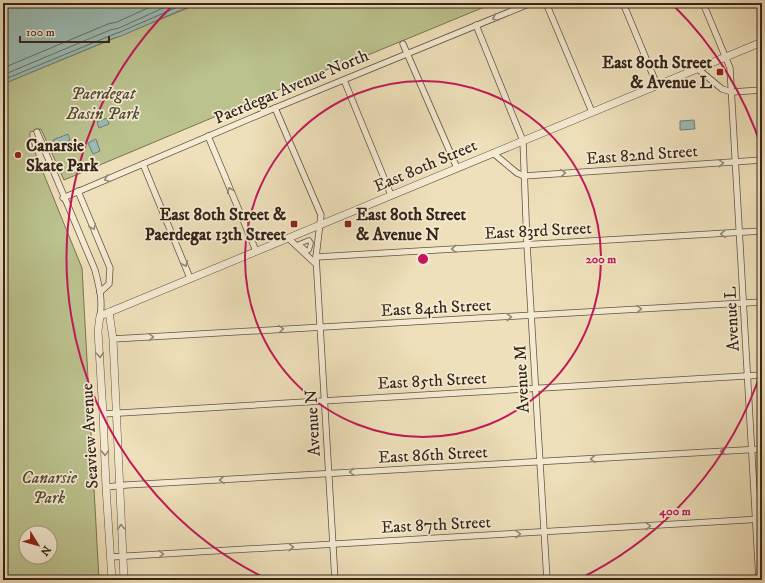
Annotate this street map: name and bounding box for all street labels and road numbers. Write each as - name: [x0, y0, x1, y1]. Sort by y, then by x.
- street label: Paerdegat Avenue North: [211, 44, 372, 129]
- street label: East 80th Street: [371, 134, 481, 198]
- street label: East 82nd Street: [585, 140, 699, 170]
- street label: East 83rd Street: [484, 217, 593, 245]
- street label: Avenue L: [719, 286, 745, 352]
- street label: East 84th Street: [380, 294, 492, 322]
- street label: Avenue M: [509, 344, 535, 414]
- street label: East 85th Street: [377, 367, 488, 395]
- street label: Seaview Avenue: [76, 383, 104, 489]
- street label: Avenue N: [300, 389, 326, 457]
- street label: East 86th Street: [378, 441, 489, 469]
- street label: East 87th Street: [381, 511, 492, 539]

